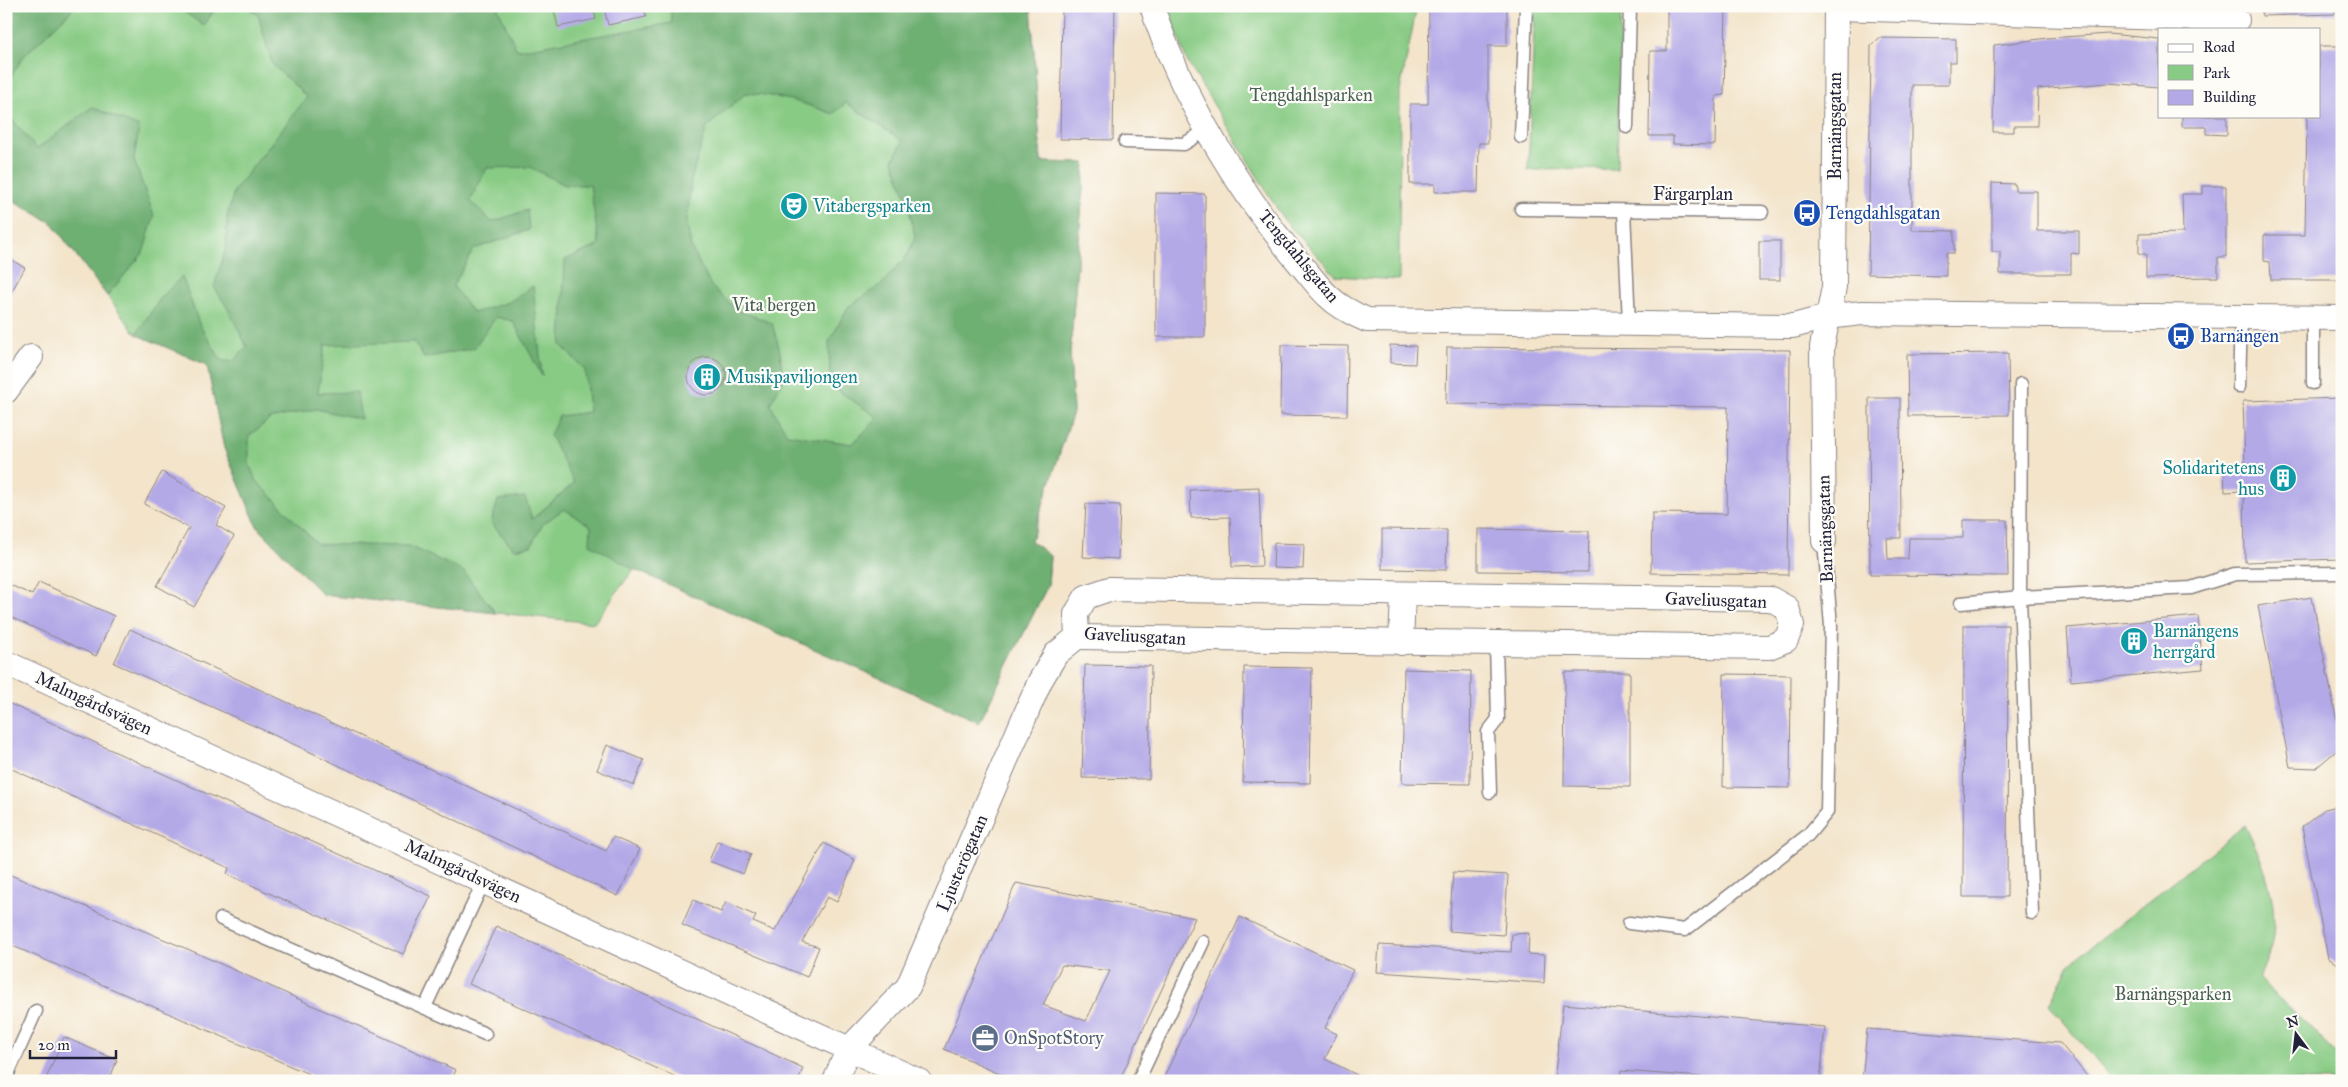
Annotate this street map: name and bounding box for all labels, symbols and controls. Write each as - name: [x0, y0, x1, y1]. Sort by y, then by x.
- legend: [2158, 28, 2320, 118]
- text: Road: [2203, 38, 2235, 56]
- text: Park: [2203, 64, 2230, 82]
- street label: Barnängsgatan: [1824, 72, 1847, 180]
- park label: Tengdahlsparken: [1249, 84, 1373, 107]
- text: Building: [2203, 88, 2257, 106]
- street label: Färgarplan: [1653, 183, 1733, 206]
- theatre icon: Vitabergsparken: [779, 191, 809, 221]
- place label: Vitabergsparken: [812, 195, 931, 218]
- bus stop icon: Tengdahlsgatan: [1792, 198, 1822, 228]
- place label: Tengdahlsgatan: [1826, 202, 1941, 225]
- street label: Tengdahlsgatan: [1253, 205, 1344, 308]
- park label: Vita bergen: [731, 294, 816, 317]
- bus stop icon: Barnängen: [2166, 321, 2196, 351]
- place label: Barnängen: [2200, 325, 2279, 348]
- building icon: Musikpaviljongen: [692, 362, 722, 392]
- place label: Musikpaviljongen: [726, 366, 858, 389]
- place label: Solidaritetens hus: [2162, 457, 2264, 500]
- building icon: Solidaritetens hus: [2268, 463, 2298, 493]
- street label: Barnängsgatan: [1812, 474, 1839, 583]
- street label: Gaveliusgatan: [1665, 587, 1768, 614]
- place label: Barnängens herrgård: [2153, 620, 2239, 664]
- street label: Gaveliusgatan: [1083, 622, 1187, 651]
- building icon: Barnängens herrgård: [2119, 626, 2149, 656]
- street label: Malmgårdsvägen: [32, 666, 156, 741]
- street label: Ljusterögatan: [932, 811, 993, 915]
- street label: Malmgårdsvägen: [401, 834, 525, 909]
- park label: Barnängsparken: [2115, 983, 2232, 1006]
- north arrow: [2270, 1010, 2320, 1060]
- text: N: [2285, 1012, 2301, 1032]
- office icon: OnSpotStory: [970, 1023, 1000, 1053]
- scale bar: [30, 1027, 116, 1059]
- place label: OnSpotStory: [1004, 1027, 1104, 1049]
- text: 20 m: [38, 1036, 70, 1054]

